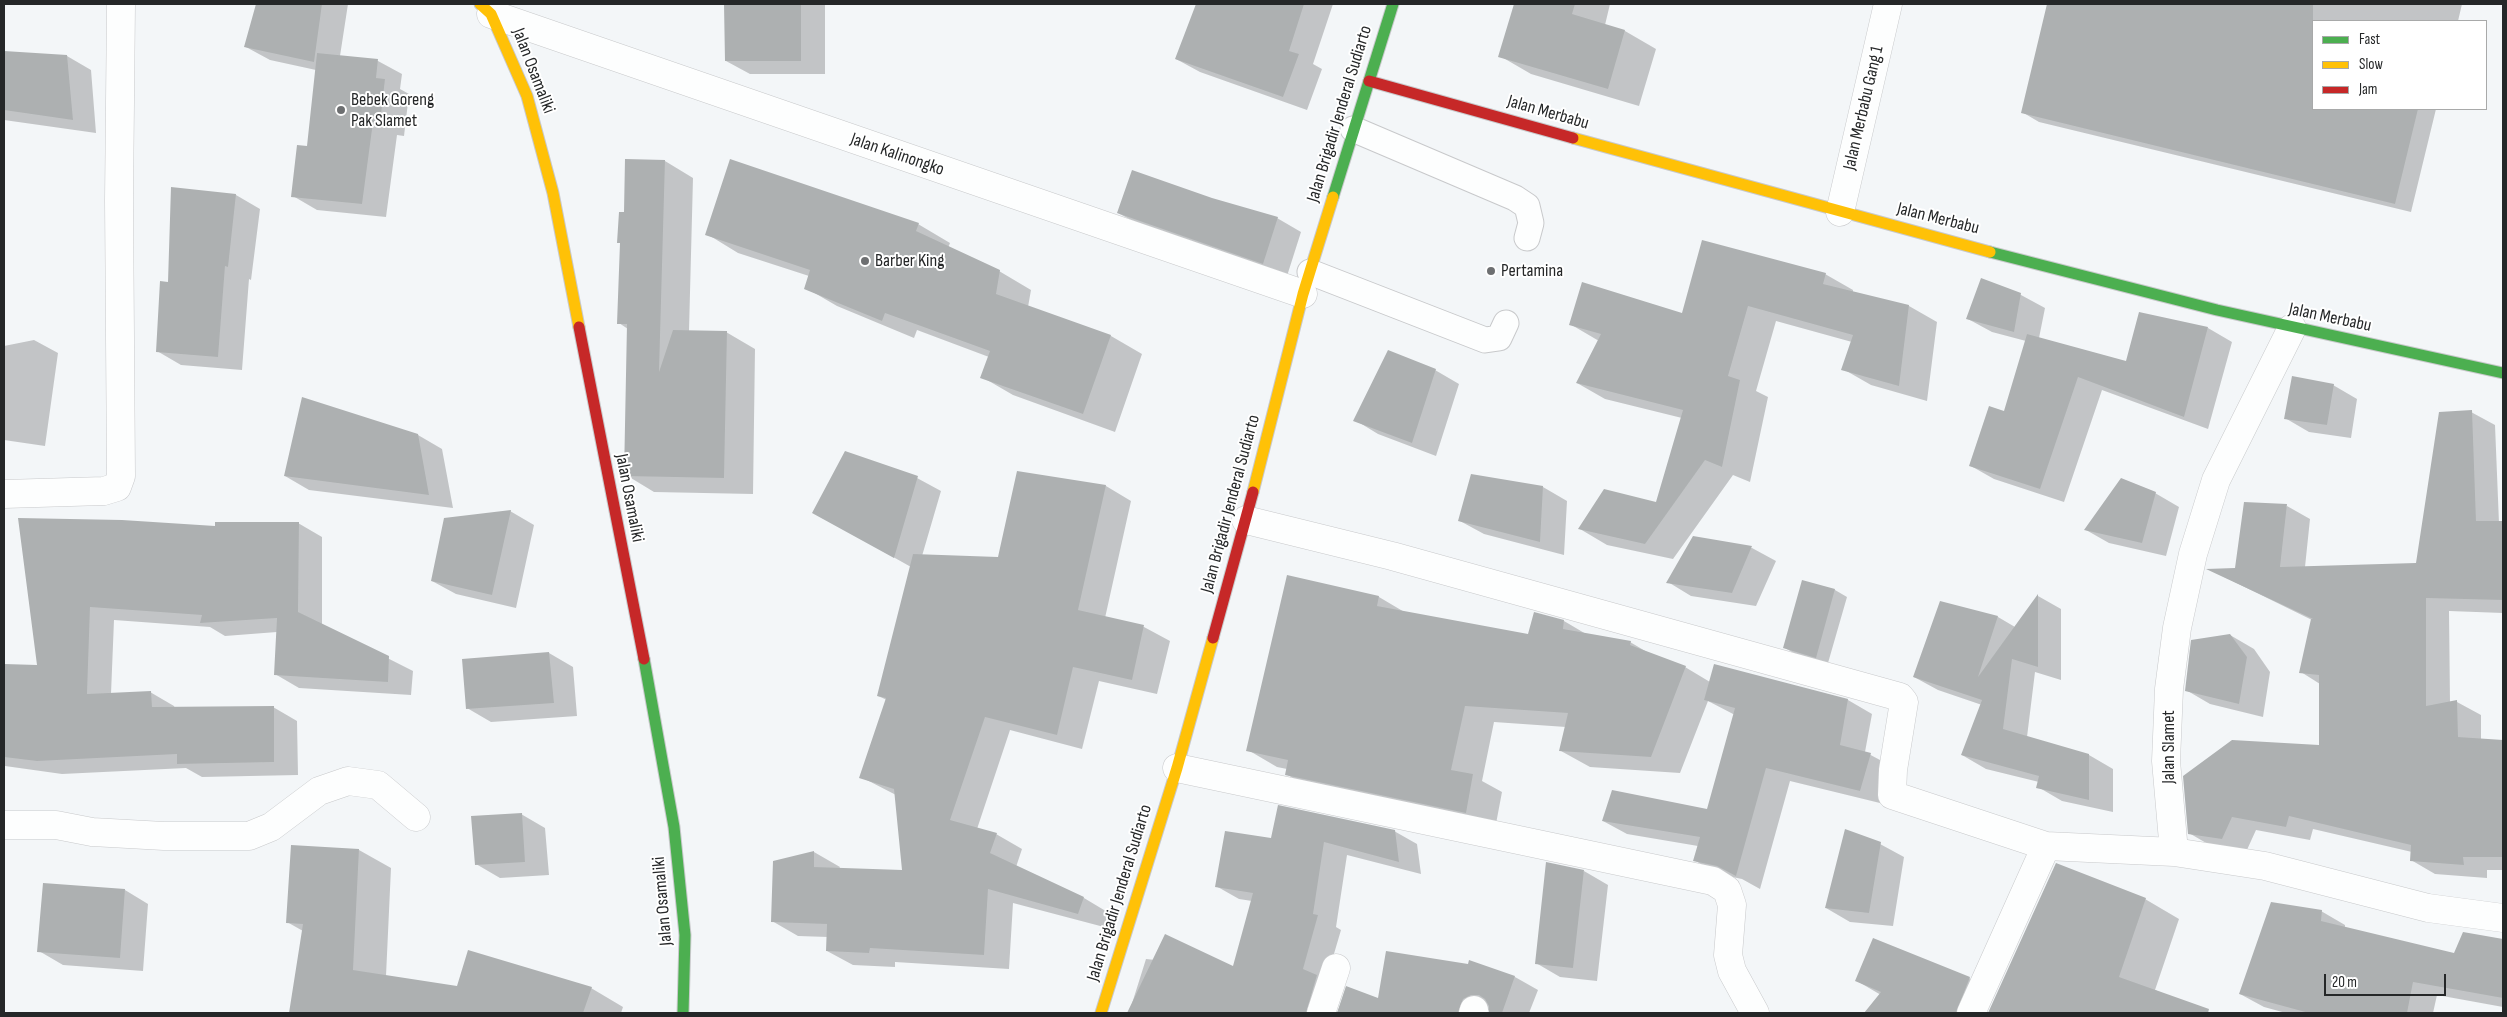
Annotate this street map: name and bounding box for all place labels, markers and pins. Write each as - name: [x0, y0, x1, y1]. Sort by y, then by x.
- place label: Bebek Goreng Pak Slamet: [351, 89, 434, 132]
- marker: Bebek Goreng Pak Slamet: [335, 104, 347, 116]
- place label: Barber King: [875, 250, 944, 272]
- marker: Barber King: [859, 255, 871, 267]
- place label: Pertamina: [1501, 260, 1563, 282]
- marker: Pertamina: [1485, 265, 1497, 277]

